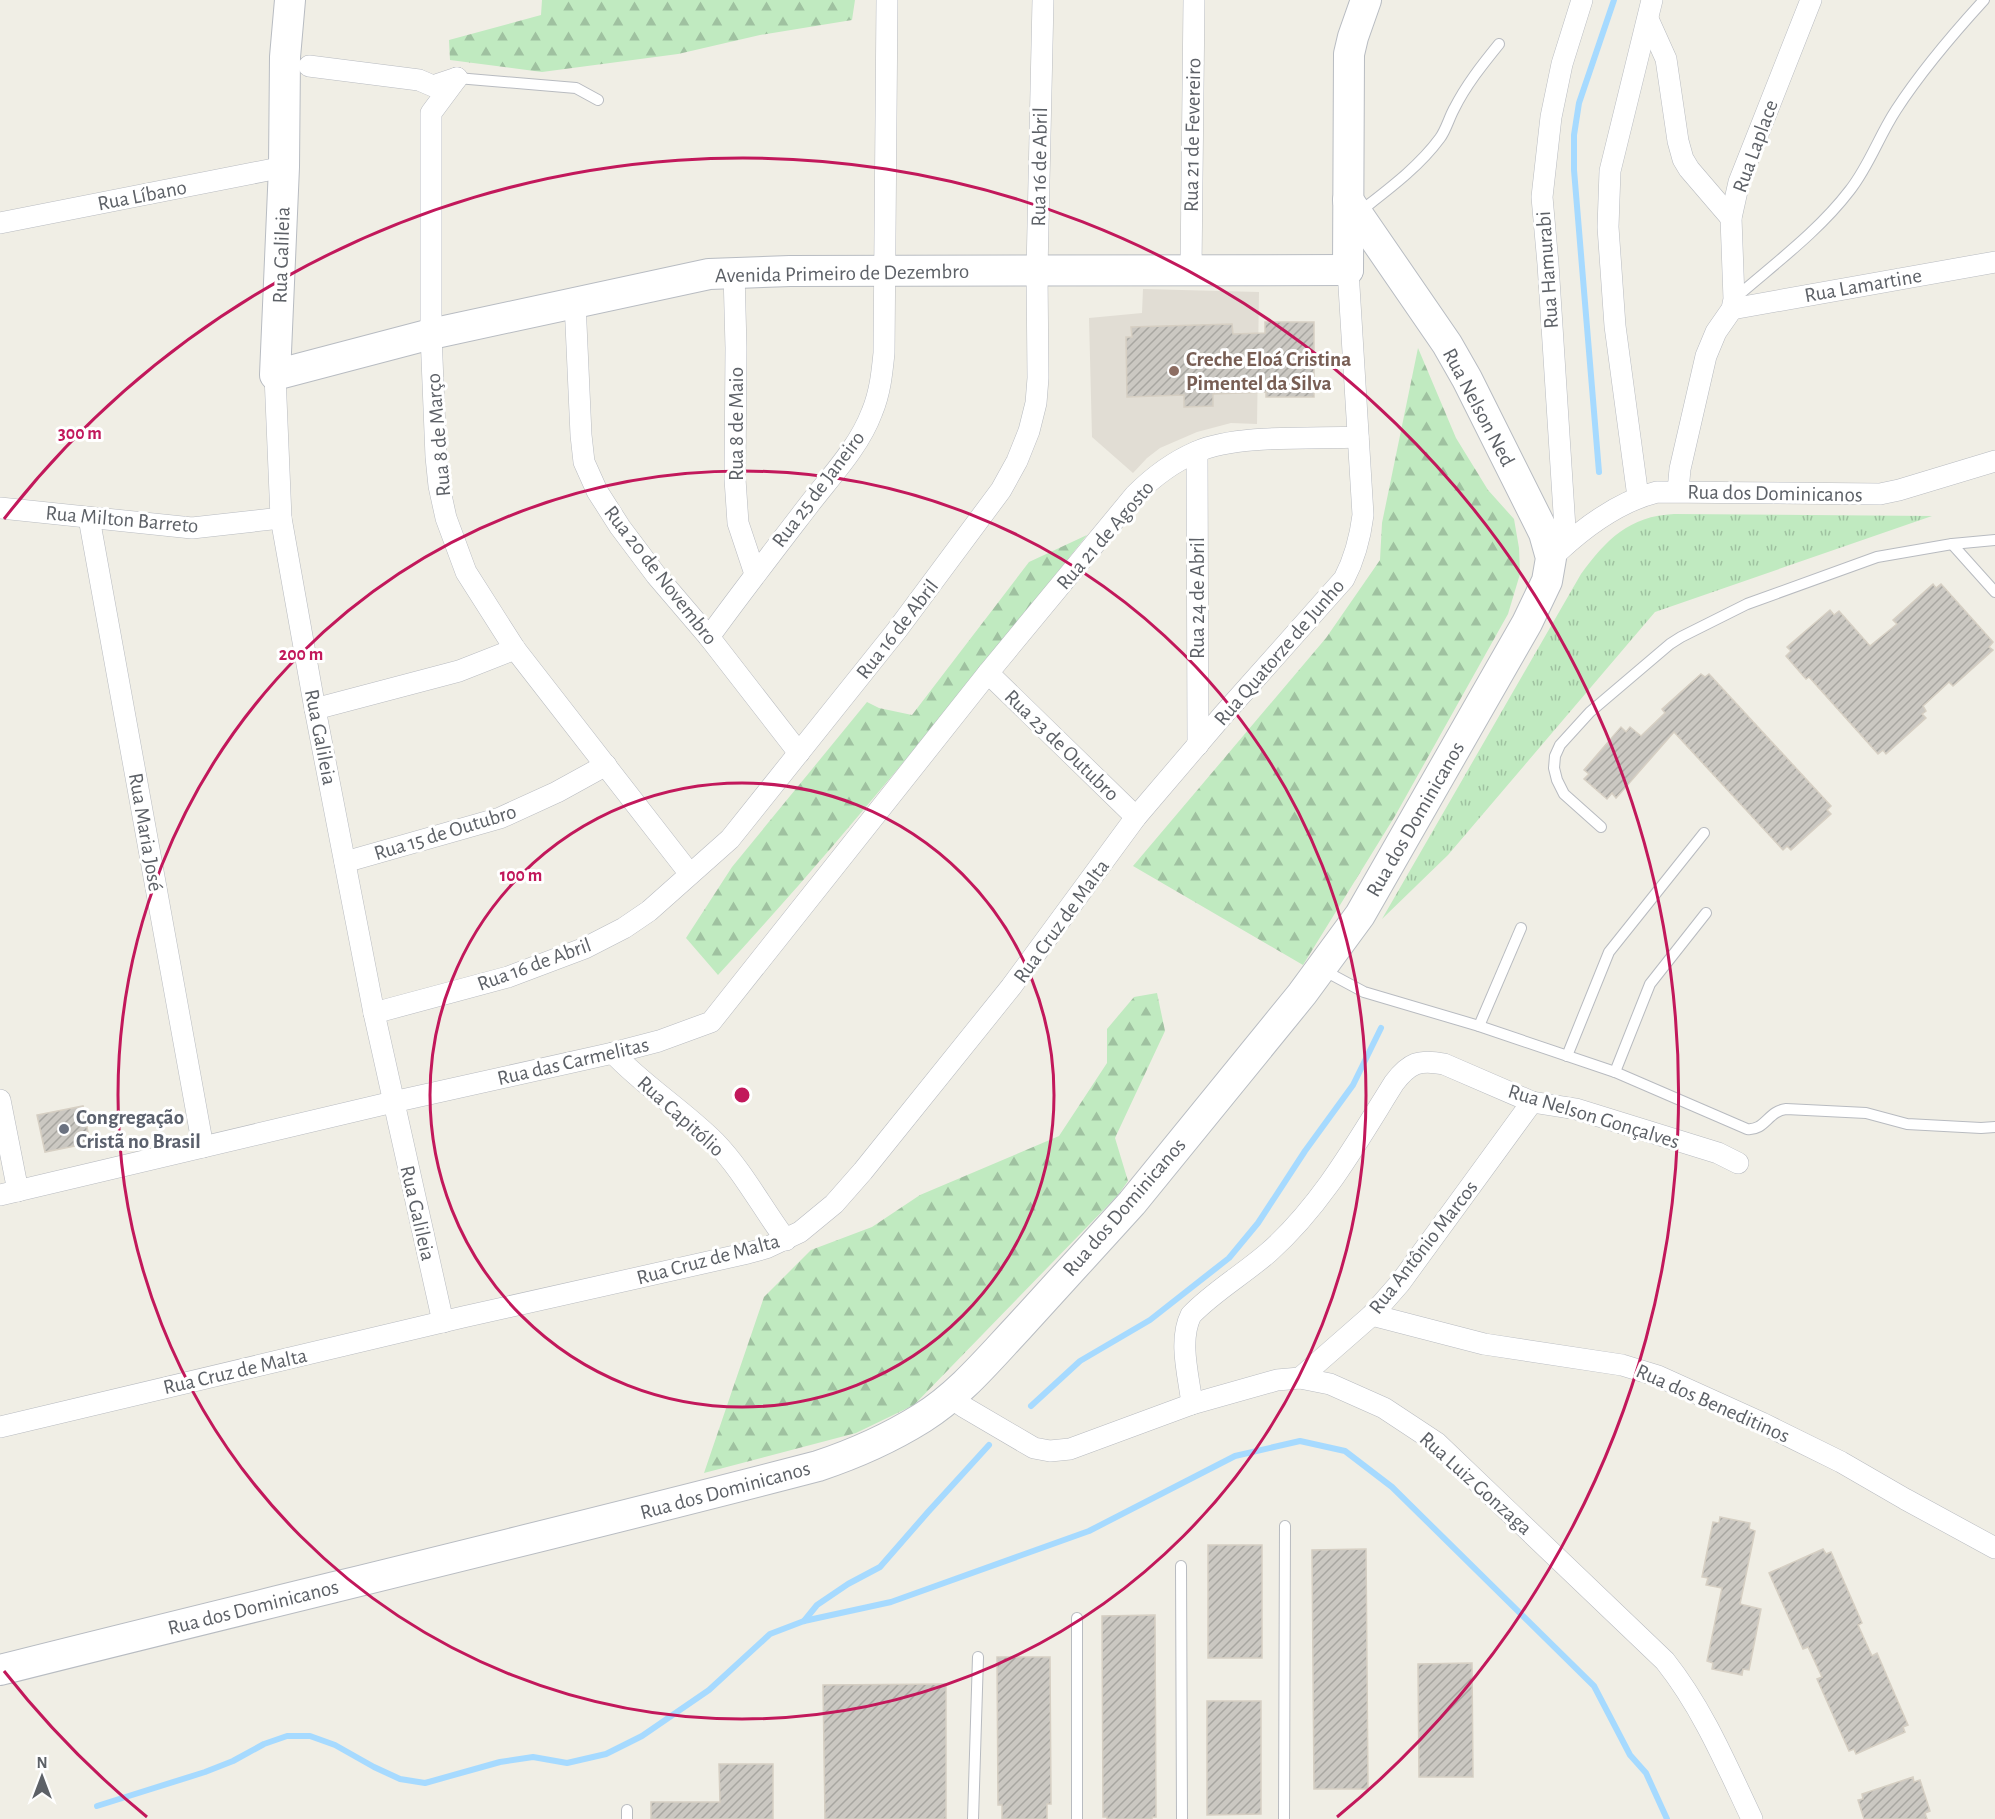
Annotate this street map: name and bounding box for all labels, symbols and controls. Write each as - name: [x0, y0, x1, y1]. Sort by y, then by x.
- street label: Rua 21 de Fevereiro: [1181, 58, 1204, 212]
- street label: Rua Laplace: [1729, 97, 1782, 195]
- street label: Rua 16 de Abril: [1028, 107, 1051, 227]
- street label: Rua Líbano: [96, 177, 188, 214]
- street label: Rua Galileia: [269, 206, 294, 304]
- street label: Rua Hamurabi: [1533, 210, 1562, 330]
- street label: Avenida Primeiro de Dezembro: [715, 261, 969, 286]
- street label: Rua Lamartine: [1803, 265, 1923, 306]
- street label: Rua Nelson Ned: [1439, 345, 1519, 470]
- place label: Creche Eloá Cristina Pimentel da Silva: [1186, 349, 1351, 394]
- marker: Creche Eloá Cristina Pimentel da Silva: [1167, 364, 1181, 378]
- street label: Rua 8 de Maio: [726, 367, 747, 481]
- street label: Rua 8 de Março: [423, 372, 454, 497]
- text: 300 m: [58, 425, 102, 443]
- street label: Rua 25 de Janeiro: [768, 427, 869, 551]
- street label: Rua 21 de Agosto: [1053, 477, 1158, 594]
- street label: Rua dos Dominicanos: [1687, 481, 1863, 506]
- street label: Rua Milton Barreto: [45, 502, 199, 537]
- street label: Rua 20 de Novembro: [600, 502, 721, 649]
- street label: Rua 24 de Abril: [1187, 537, 1208, 659]
- street label: Rua Quatorze de Junho: [1210, 575, 1349, 730]
- street label: Rua 16 de Abril: [852, 576, 942, 683]
- text: 200 m: [279, 646, 323, 664]
- street label: Rua 23 de Outubro: [1000, 686, 1123, 805]
- street label: Rua Galileia: [301, 687, 340, 787]
- street label: Rua dos Dominicanos: [1363, 738, 1468, 900]
- street label: Rua Maria José: [125, 771, 166, 893]
- street label: Rua 15 de Outubro: [371, 801, 519, 864]
- street label: Rua Cruz de Malta: [1010, 855, 1113, 987]
- text: 100 m: [500, 867, 542, 885]
- street label: Rua 16 de Abril: [474, 934, 594, 995]
- street label: Rua das Carmelitas: [495, 1034, 651, 1089]
- street label: Rua Capitólio: [633, 1072, 728, 1161]
- street label: Rua Nelson Gonçalves: [1506, 1080, 1682, 1153]
- centre of rings: [732, 1085, 752, 1105]
- place label: Congregação Cristã no Brasil: [76, 1107, 201, 1152]
- marker: Congregação Cristã no Brasil: [57, 1122, 71, 1136]
- street label: Rua dos Dominicanos: [1059, 1134, 1190, 1280]
- street label: Rua Galileia: [396, 1163, 439, 1263]
- street label: Rua Antônio Marcos: [1365, 1177, 1482, 1318]
- street label: Rua Cruz de Malta: [634, 1230, 782, 1289]
- street label: Rua Cruz de Malta: [161, 1345, 309, 1398]
- street label: Rua dos Beneditinos: [1633, 1360, 1793, 1447]
- street label: Rua Luiz Gonzaga: [1416, 1428, 1536, 1539]
- street label: Rua dos Dominicanos: [638, 1458, 813, 1523]
- street label: Rua dos Dominicanos: [166, 1576, 341, 1639]
- north arrow: [12, 1747, 72, 1807]
- text: N: [36, 1755, 48, 1771]

